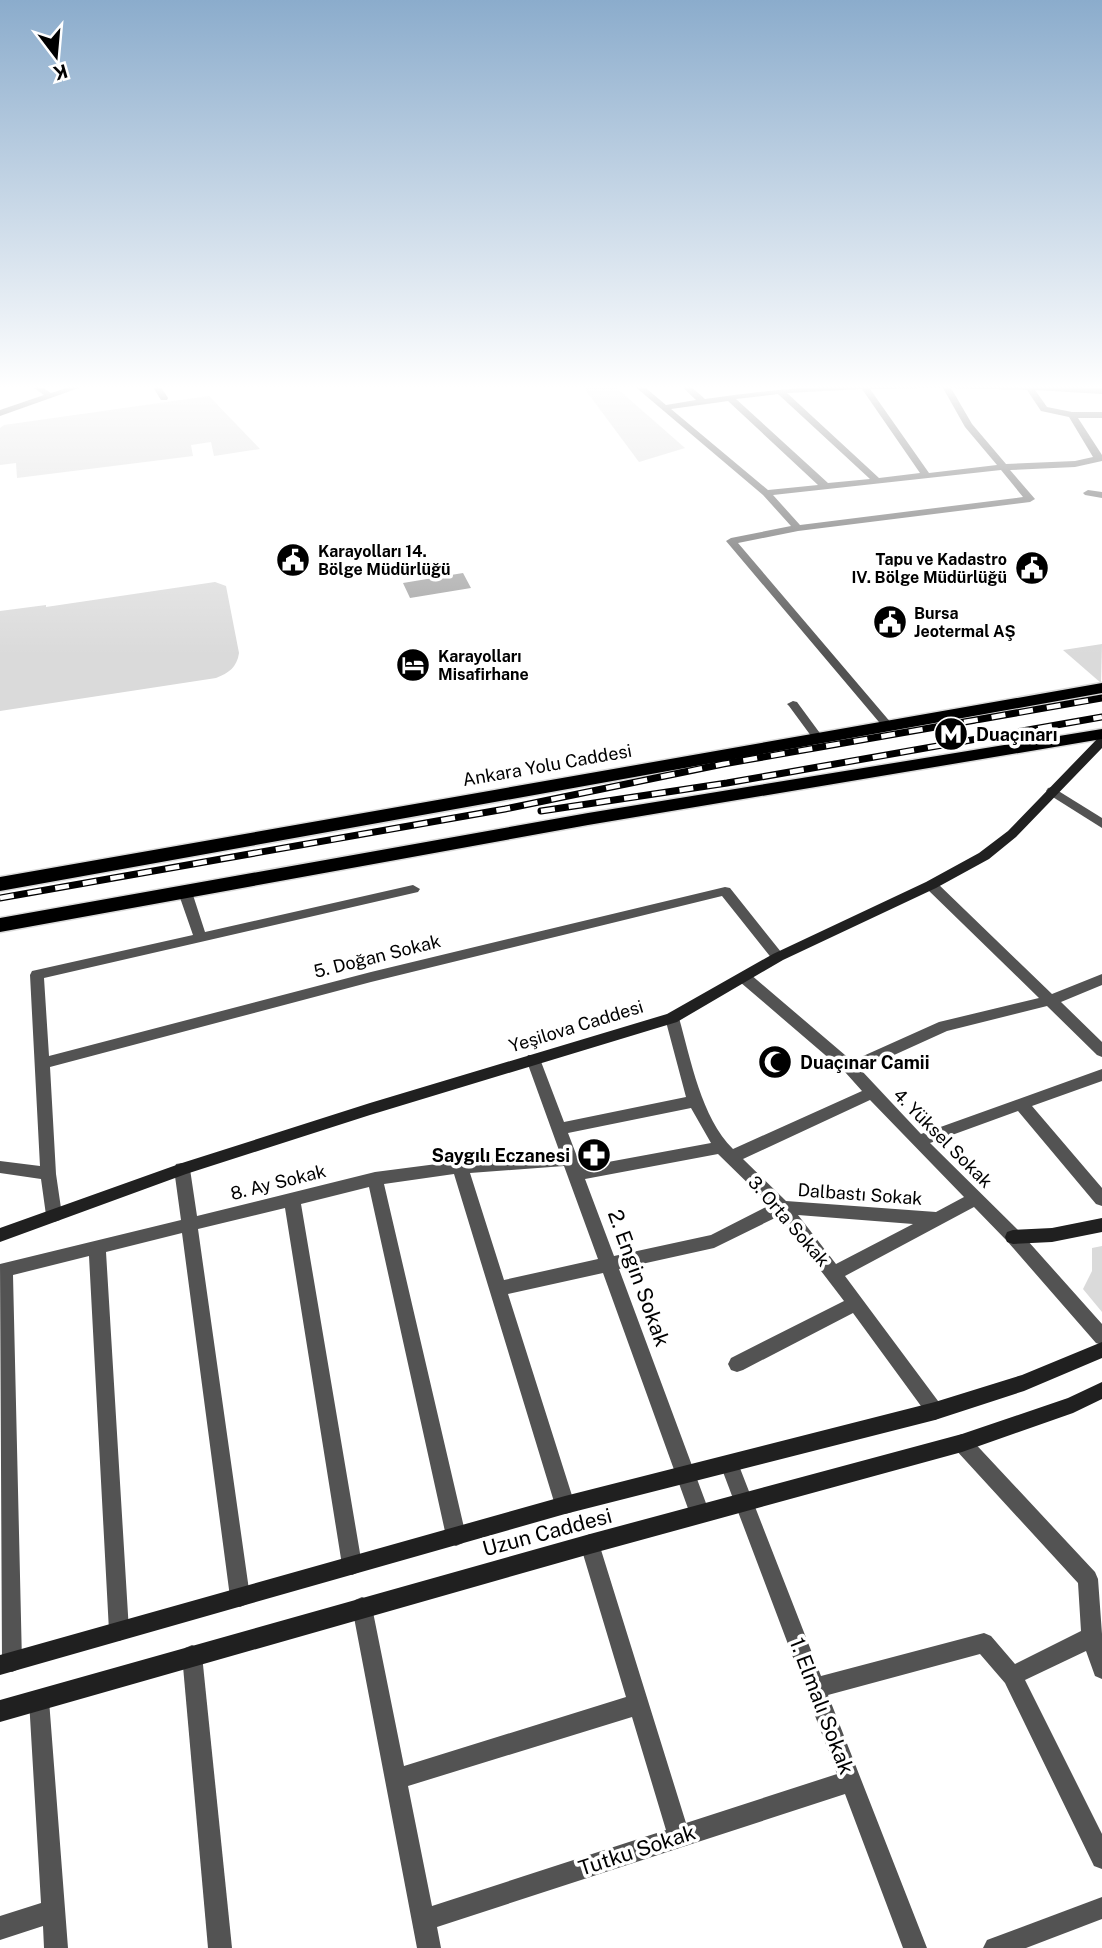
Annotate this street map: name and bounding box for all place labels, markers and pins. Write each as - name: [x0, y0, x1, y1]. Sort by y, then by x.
- public building icon: Karayolları 14. Bölge Müdürlüğü: [274, 541, 312, 579]
- place label: Karayolları 14. Bölge Müdürlüğü: [318, 542, 450, 579]
- public building icon: Tapu ve Kadastro IV. Bölge Müdürlüğü: [1013, 549, 1051, 587]
- place label: Tapu ve Kadastro IV. Bölge Müdürlüğü: [851, 550, 1007, 587]
- public building icon: Bursa Jeotermal AŞ: [871, 603, 909, 641]
- place label: Bursa Jeotermal AŞ: [914, 604, 1015, 641]
- hotel icon: Karayolları Misafirhane: [394, 646, 432, 684]
- place label: Karayolları Misafirhane: [438, 647, 529, 684]
- metro station icon: Duaçınarı: [932, 715, 970, 753]
- place label: Duaçınarı: [976, 724, 1058, 745]
- mosque icon: Duaçınar Camii: [756, 1043, 794, 1081]
- place label: Duaçınar Camii: [800, 1052, 929, 1073]
- pharmacy icon: Saygılı Eczanesi: [575, 1136, 613, 1174]
- place label: Saygılı Eczanesi: [432, 1145, 570, 1166]

